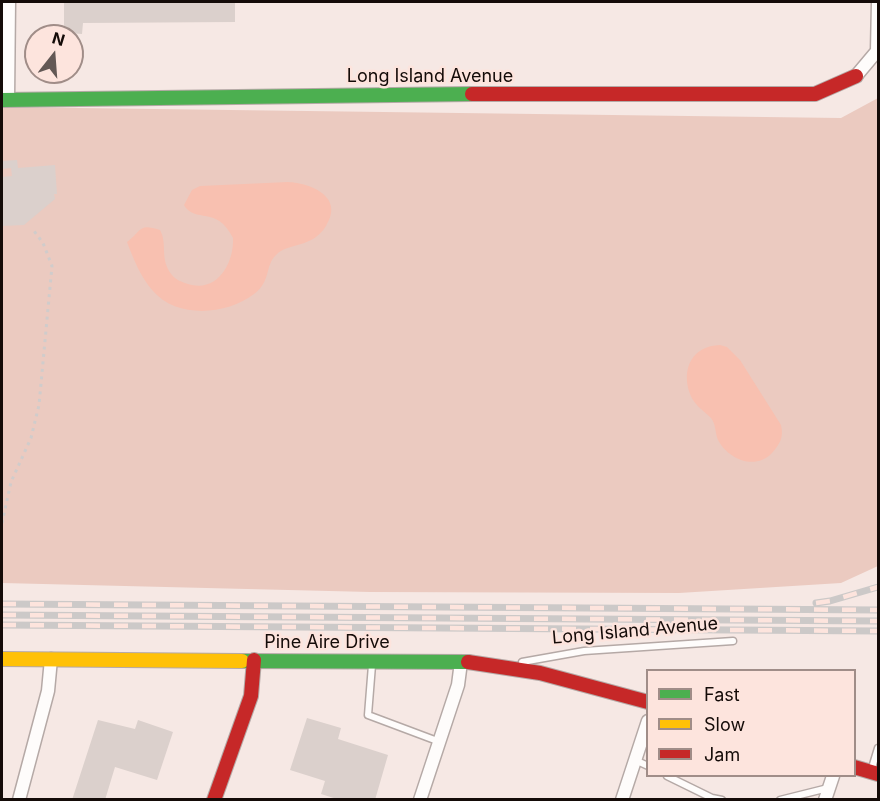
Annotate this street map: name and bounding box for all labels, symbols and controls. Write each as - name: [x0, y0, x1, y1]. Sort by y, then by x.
- north arrow: [24, 24, 84, 84]
- text: N: [50, 27, 67, 50]
- street label: Long Island Avenue: [347, 66, 513, 88]
- street label: Long Island Avenue: [551, 613, 719, 649]
- street label: Pine Aire Drive: [264, 632, 390, 654]
- legend: [646, 669, 856, 777]
- text: Fast: [704, 684, 740, 705]
- text: Slow: [704, 714, 745, 735]
- text: Jam: [704, 744, 740, 765]

